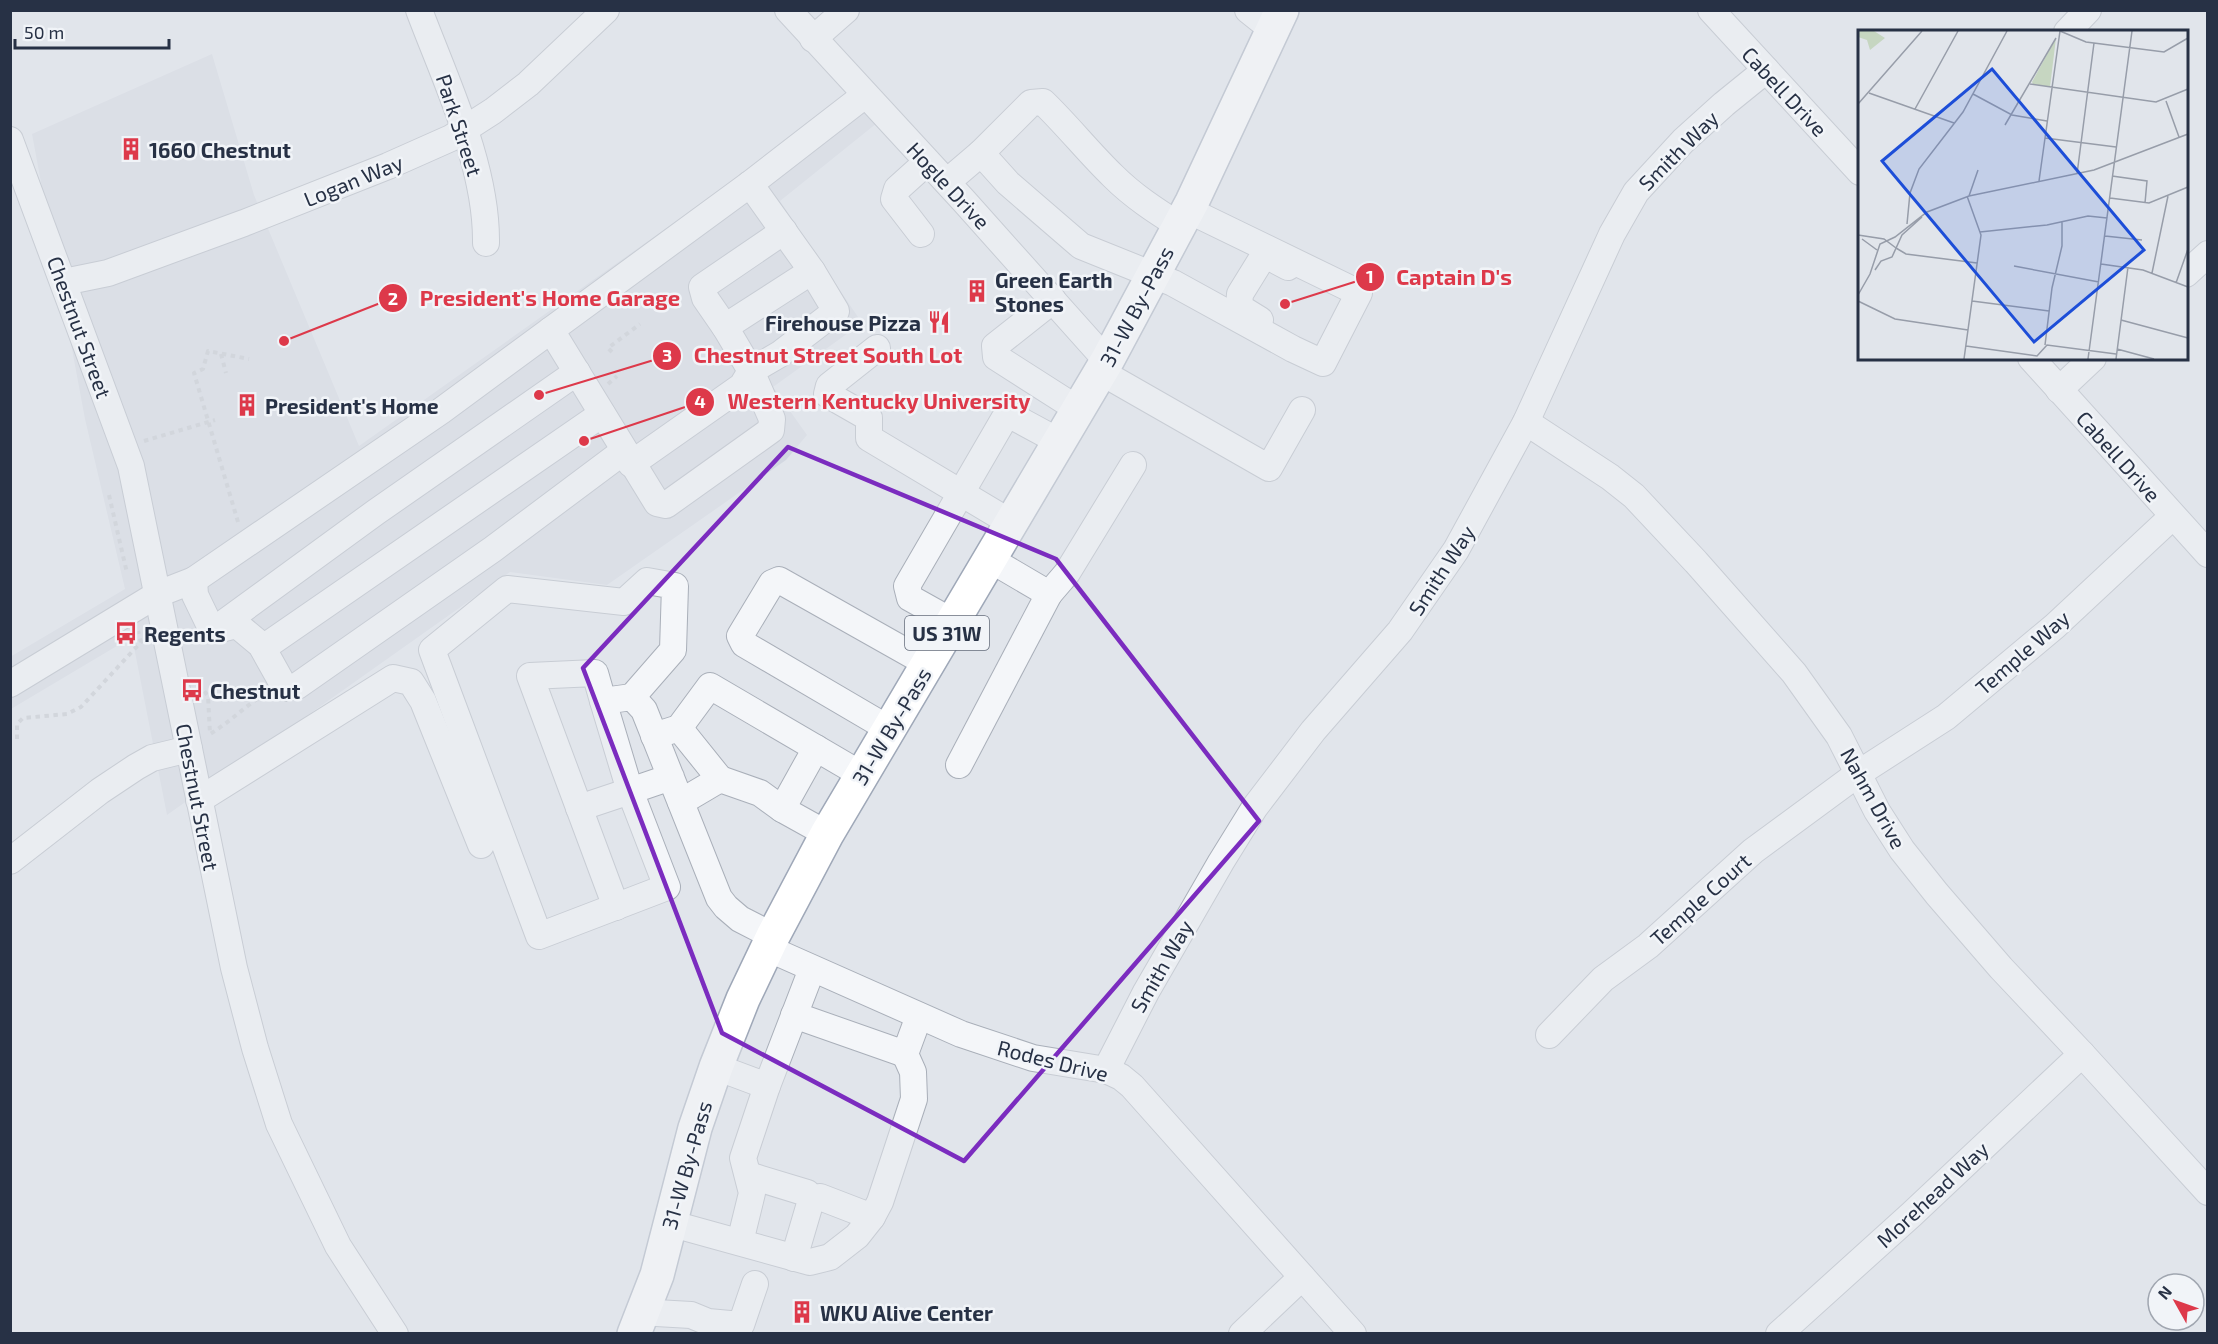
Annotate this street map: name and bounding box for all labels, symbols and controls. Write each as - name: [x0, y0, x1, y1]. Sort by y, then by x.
- scale bar: [15, 12, 170, 50]
- text: 50 m: [24, 21, 64, 43]
- inset map: [1858, 30, 2188, 360]
- street label: Cabell Drive: [1737, 41, 1833, 141]
- street label: Park Street: [432, 71, 488, 179]
- street label: Smith Way: [1633, 105, 1723, 195]
- building icon: 1660 Chestnut: [118, 136, 144, 162]
- street label: Hogle Drive: [902, 136, 996, 234]
- place label: 1660 Chestnut: [149, 137, 291, 162]
- street label: Logan Way: [300, 149, 406, 211]
- street label: 31-W By-Pass: [1094, 242, 1178, 370]
- street label: Chestnut Street: [43, 253, 117, 401]
- callout: Captain D's: [1355, 257, 1524, 297]
- text: Captain D's: [1396, 263, 1512, 289]
- text: 1: [1366, 265, 1374, 287]
- place label: Green Earth Stones: [995, 267, 1113, 316]
- callout: President's Home Garage: [378, 278, 693, 318]
- building icon: Green Earth Stones: [964, 278, 990, 304]
- text: President's Home Garage: [420, 284, 680, 310]
- text: 2: [388, 287, 398, 309]
- restaurant icon: Firehouse Pizza: [926, 309, 952, 335]
- place label: Firehouse Pizza: [765, 310, 921, 335]
- callout: Chestnut Street South Lot: [652, 336, 974, 376]
- text: Chestnut Street South Lot: [694, 341, 962, 367]
- text: 3: [662, 344, 672, 366]
- callout: Western Kentucky University: [685, 382, 1043, 422]
- text: Western Kentucky University: [727, 387, 1031, 414]
- text: 4: [694, 390, 706, 412]
- building icon: President's Home: [234, 392, 260, 418]
- place label: President's Home: [265, 393, 439, 418]
- street label: Cabell Drive: [2072, 406, 2166, 506]
- street label: Smith Way: [1403, 520, 1479, 620]
- street label: Temple Way: [1970, 605, 2074, 699]
- road number: US 31W: [905, 616, 989, 650]
- bus stop icon: Regents: [113, 620, 139, 646]
- place label: Regents: [144, 621, 226, 646]
- street label: 31-W By-Pass: [846, 663, 936, 789]
- bus stop icon: Chestnut: [179, 677, 205, 703]
- place label: Chestnut: [210, 678, 301, 703]
- street label: Chestnut Street: [171, 721, 225, 873]
- street label: Nahm Drive: [1836, 743, 1912, 853]
- street label: Temple Court: [1645, 847, 1755, 951]
- street label: Smith Way: [1125, 915, 1197, 1017]
- street label: Rodes Drive: [995, 1034, 1111, 1086]
- street label: 31-W By-Pass: [656, 1098, 716, 1232]
- street label: Morehead Way: [1871, 1136, 1993, 1252]
- north arrow: [2146, 1272, 2206, 1332]
- text: N: [2153, 1282, 2175, 1303]
- building icon: WKU Alive Center: [789, 1299, 815, 1325]
- place label: WKU Alive Center: [820, 1300, 993, 1325]

